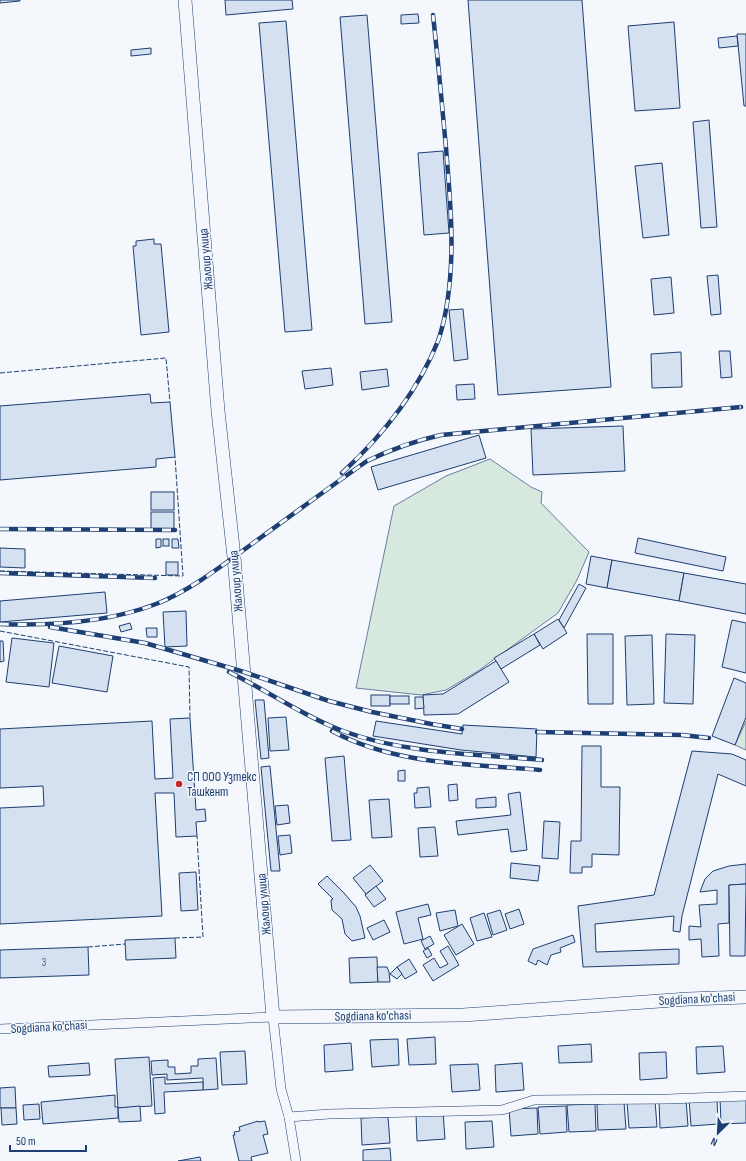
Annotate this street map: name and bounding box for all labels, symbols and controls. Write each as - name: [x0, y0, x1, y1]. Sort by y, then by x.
- street label: Жалоир улица: [195, 228, 217, 290]
- street label: Жалоир улица: [225, 550, 247, 612]
- place label: СП ООО Узтекс Ташкент: [187, 769, 257, 800]
- marker: СП ООО Узтекс Ташкент: [174, 779, 184, 789]
- street label: Жалоир улица: [253, 873, 275, 935]
- house number: 3: [42, 956, 47, 969]
- street label: Sogdiana ko'chasi: [658, 989, 736, 1009]
- street label: Sogdiana ko'chasi: [335, 1007, 411, 1025]
- street label: Sogdiana ko'chasi: [10, 1017, 88, 1037]
- north arrow: [698, 1113, 738, 1153]
- scale bar: [10, 1127, 86, 1153]
- text: 50 m: [16, 1134, 36, 1149]
- text: N: [709, 1134, 719, 1149]

